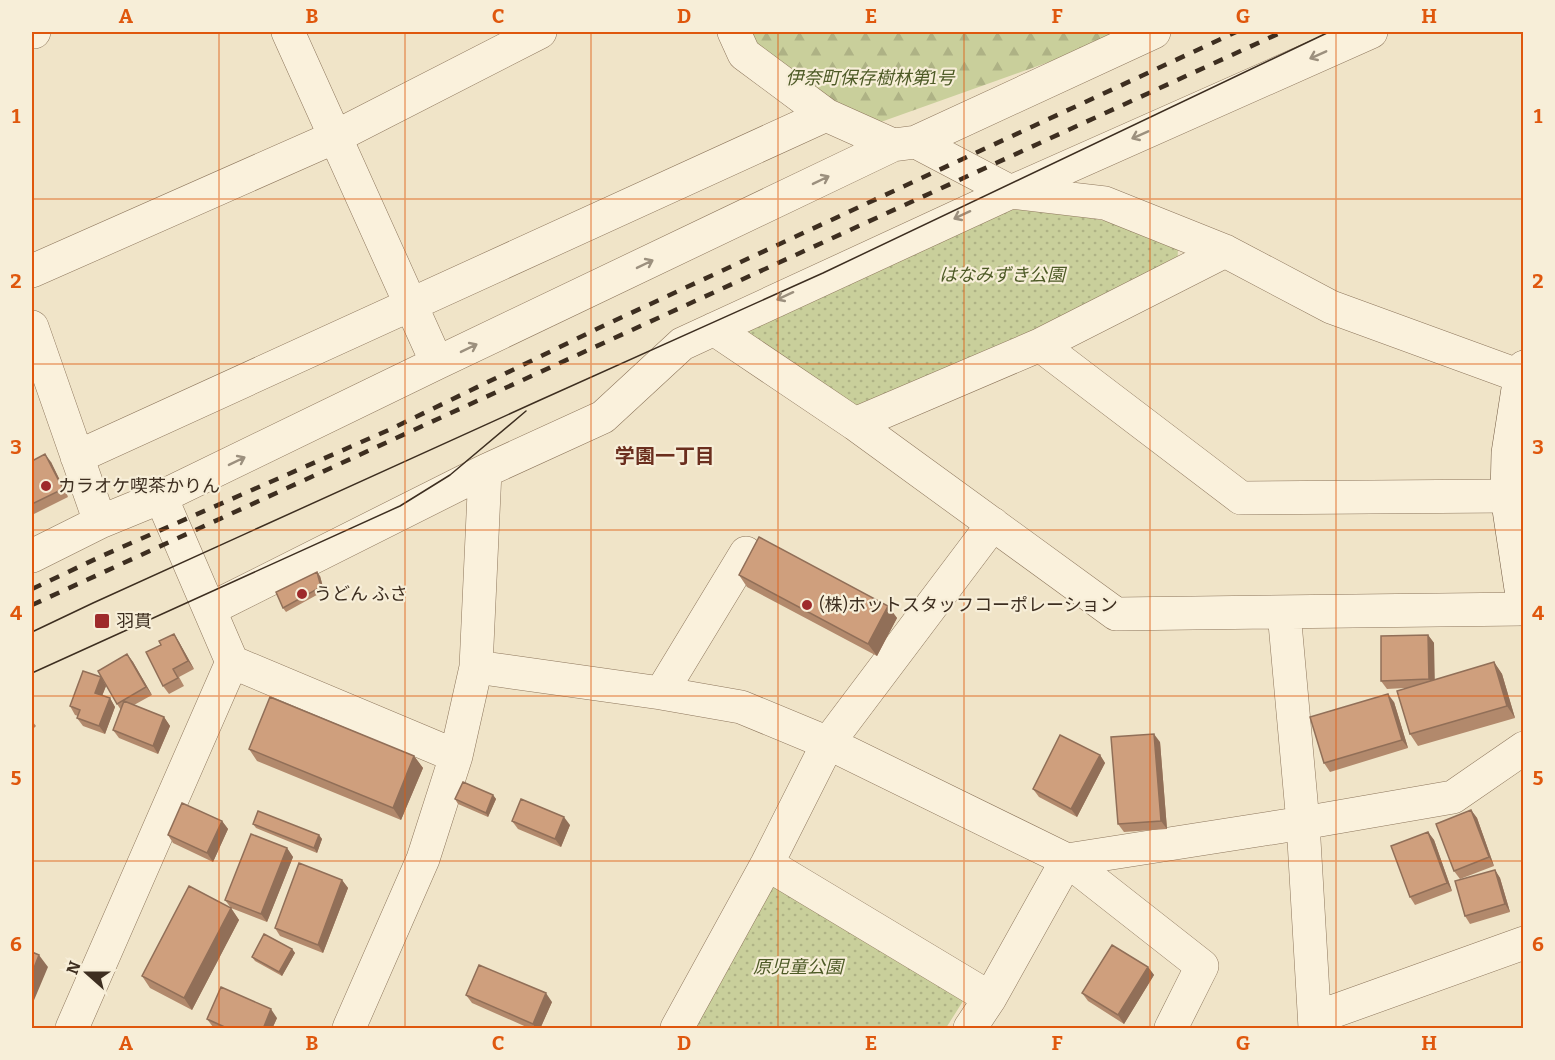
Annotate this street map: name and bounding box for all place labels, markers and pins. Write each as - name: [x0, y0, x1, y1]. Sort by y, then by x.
- place label: カラオケ喫茶かりん: [58, 475, 220, 497]
- marker: カラオケ喫茶かりん: [39, 479, 53, 493]
- place label: うどん ふさ: [314, 583, 408, 605]
- marker: うどん ふさ: [295, 587, 309, 601]
- place label: (株)ホットスタッフコーポレーション: [819, 594, 1118, 616]
- marker: (株)ホットスタッフコーポレーション: [800, 598, 814, 612]
- place label: 羽貫: [116, 610, 152, 632]
- marker: 羽貫: [93, 612, 111, 630]

